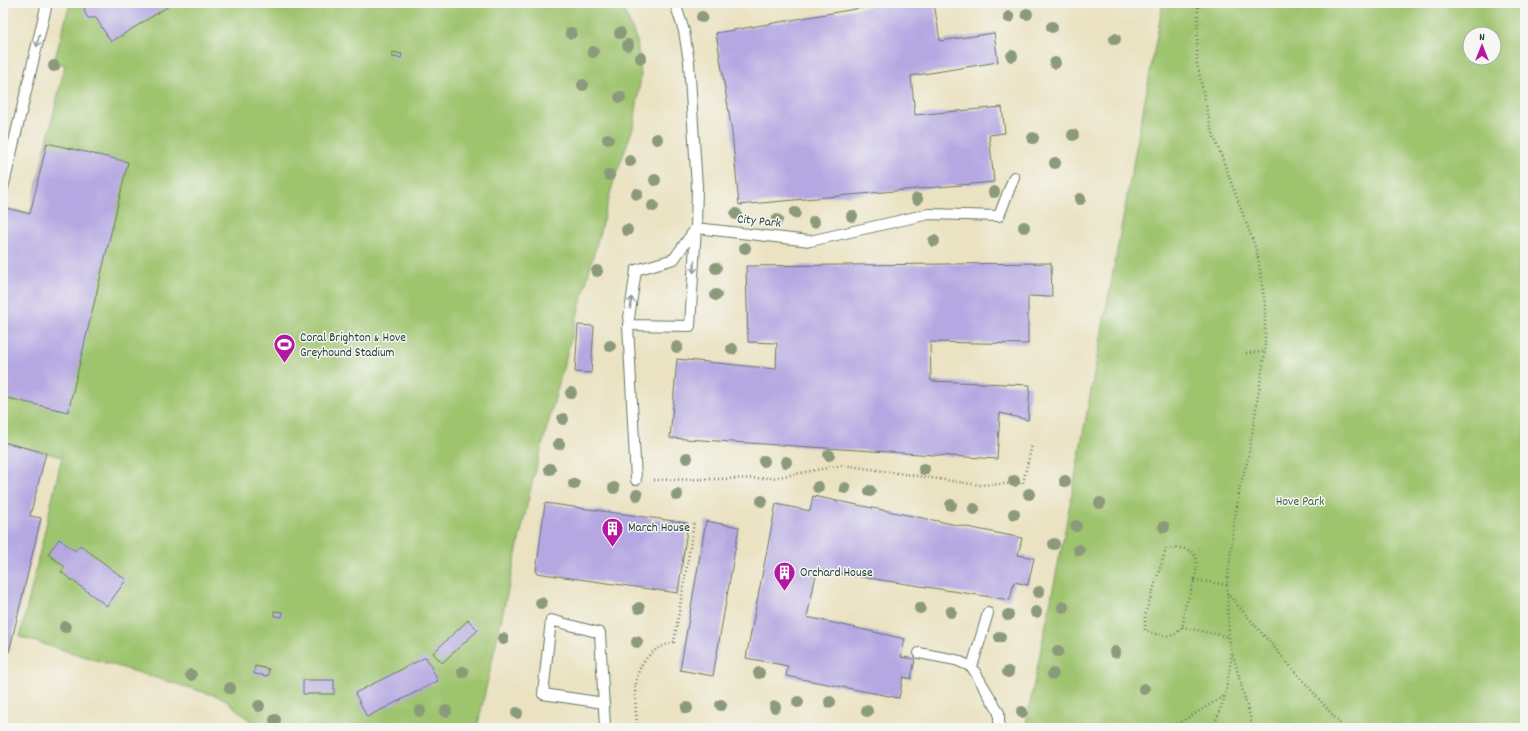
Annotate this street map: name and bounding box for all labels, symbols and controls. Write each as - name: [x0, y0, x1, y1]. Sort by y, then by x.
- north arrow: [1462, 26, 1502, 66]
- text: N: [1479, 30, 1485, 46]
- one-way arrow: [34, 34, 41, 47]
- street label: City Park: [736, 210, 782, 234]
- one-way arrow: [690, 260, 697, 273]
- one-way arrow: [627, 297, 635, 310]
- place label: Coral Brighton & Hove Greyhound Stadium: [300, 329, 406, 363]
- sports icon: Coral Brighton & Hove Greyhound Stadium: [271, 332, 297, 365]
- park label: Hove Park: [1276, 493, 1324, 512]
- building icon: March House: [599, 515, 625, 548]
- place label: March House: [628, 519, 690, 538]
- building icon: Orchard House: [772, 560, 798, 593]
- place label: Orchard House: [800, 564, 873, 583]

